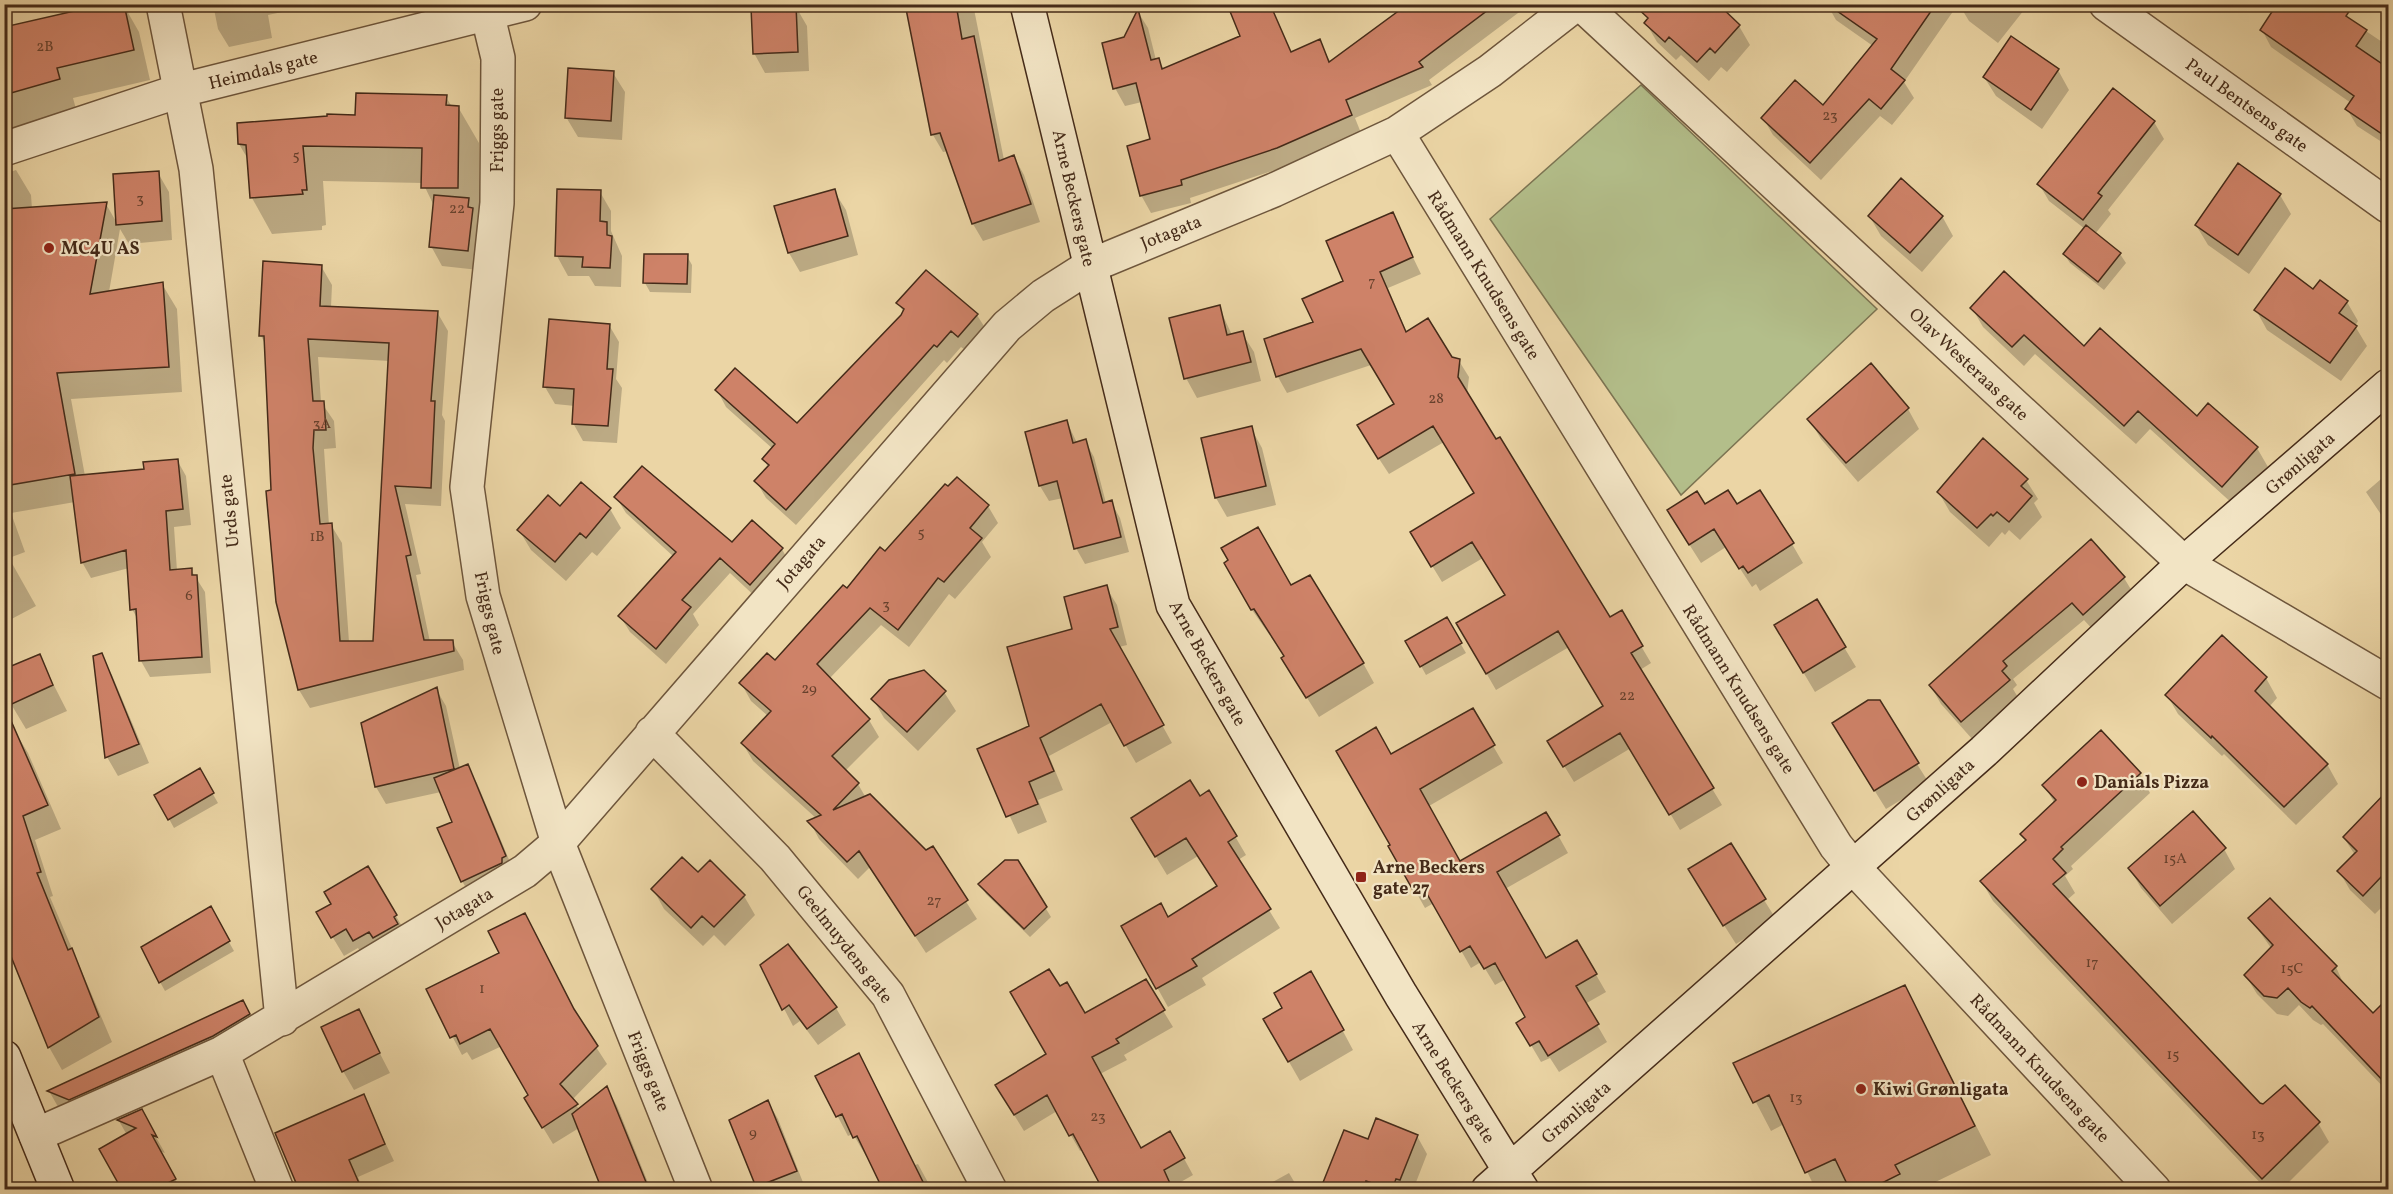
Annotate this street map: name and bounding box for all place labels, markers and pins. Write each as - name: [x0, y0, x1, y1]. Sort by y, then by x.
- place label: MC4U AS: [61, 237, 139, 262]
- marker: MC4U AS: [42, 241, 56, 255]
- place label: Danials Pizza: [2094, 771, 2209, 796]
- marker: Danials Pizza: [2075, 775, 2089, 789]
- place label: Arne Beckers gate 27: [1373, 856, 1485, 902]
- marker: Arne Beckers gate 27: [1354, 870, 1368, 884]
- place label: Kiwi Grønligata: [1873, 1078, 2009, 1103]
- marker: Kiwi Grønligata: [1854, 1082, 1868, 1096]

